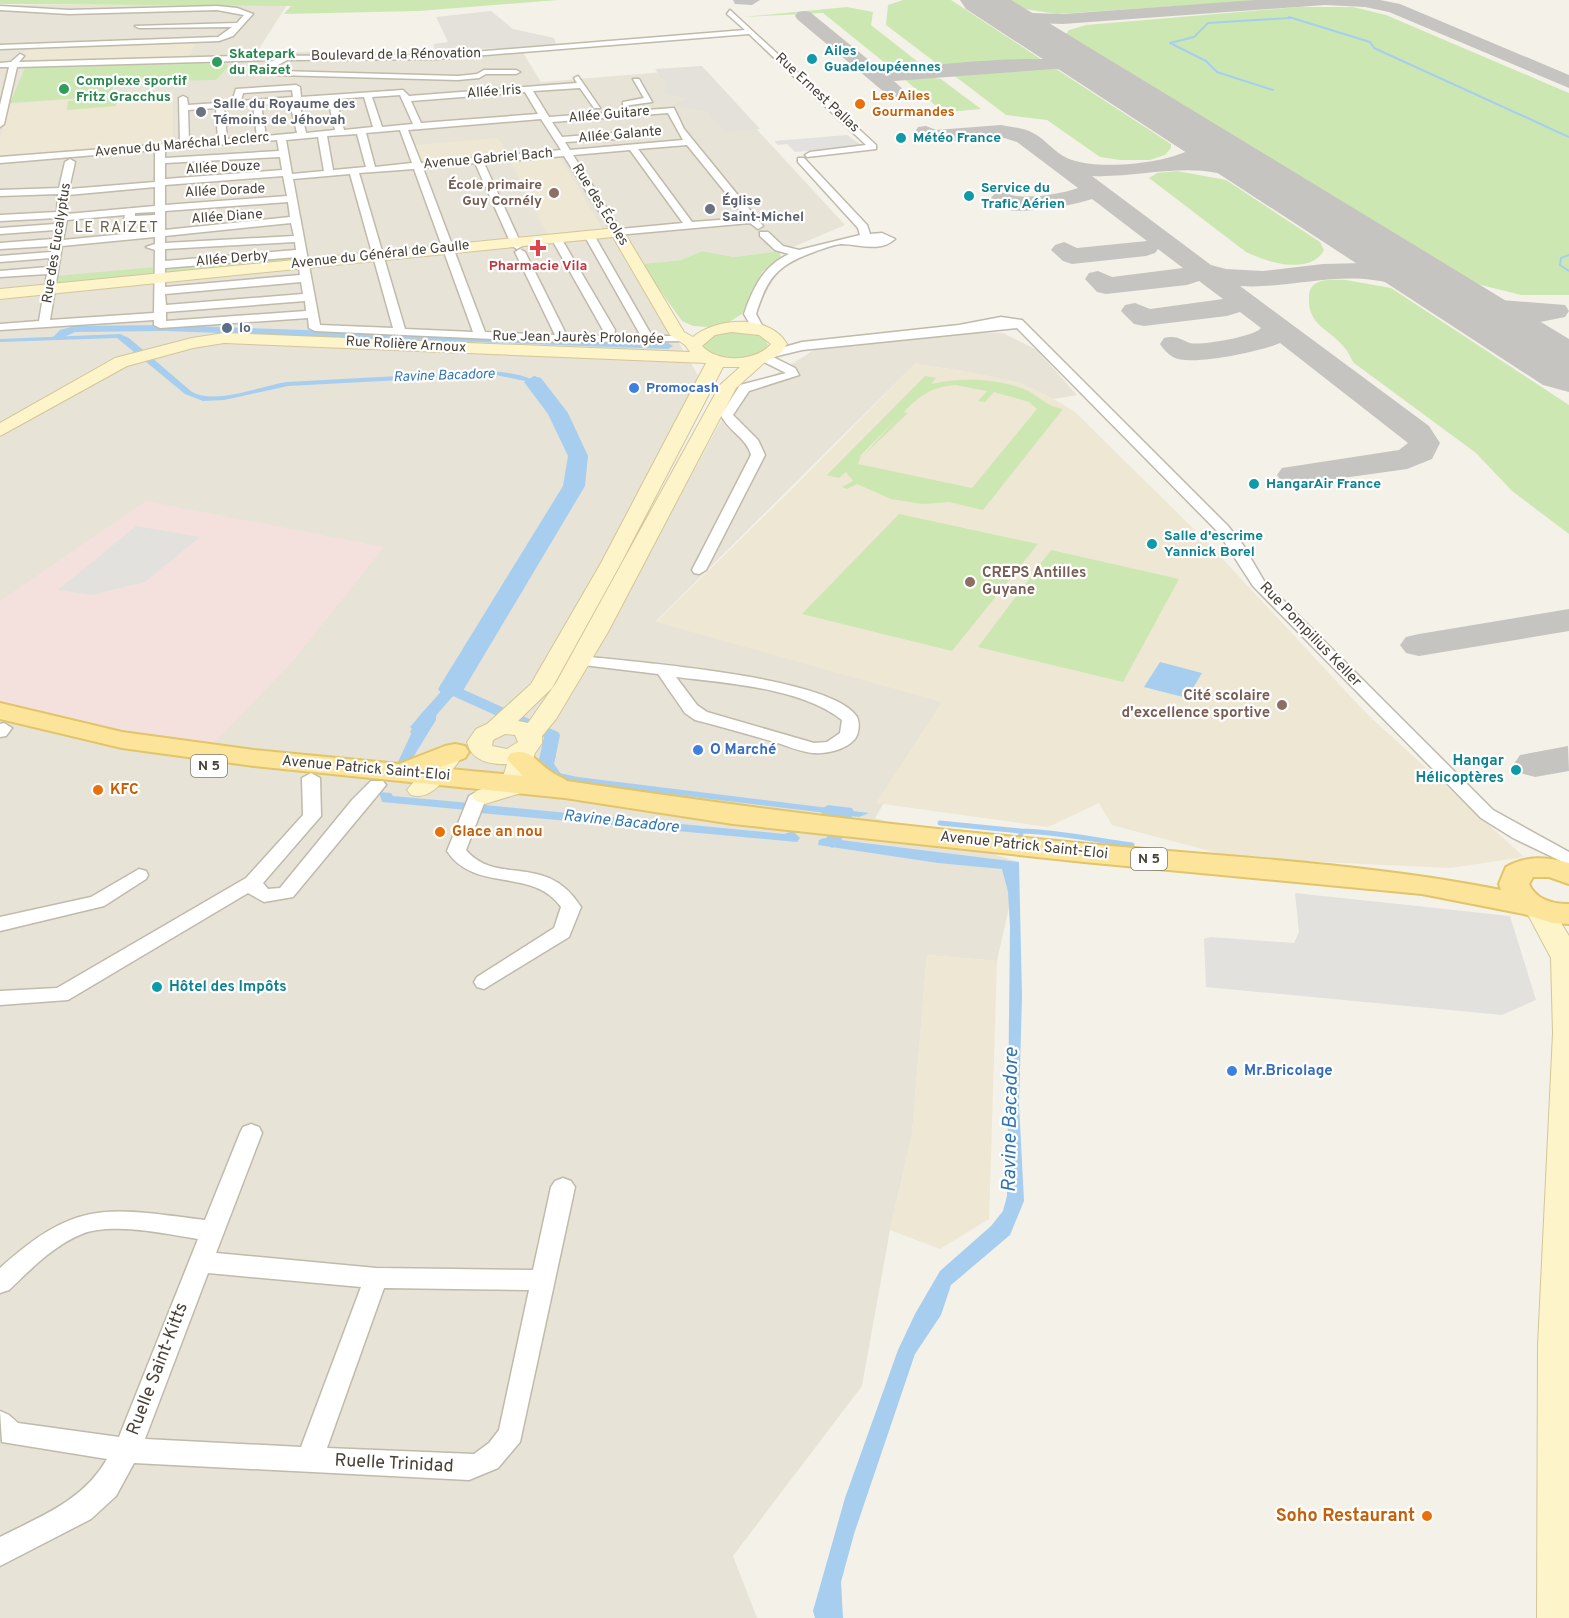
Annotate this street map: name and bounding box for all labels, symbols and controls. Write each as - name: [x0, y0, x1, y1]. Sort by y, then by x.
- place label: Ailes Guadeloupéennes: [824, 43, 941, 76]
- street label: Boulevard de la Rénovation: [311, 45, 481, 65]
- place label: Skatepark du Raizet: [229, 46, 296, 79]
- street label: Rue Ernest Pallas: [771, 50, 863, 136]
- marker: Ailes Guadeloupéennes: [805, 52, 819, 66]
- marker: Skatepark du Raizet: [210, 55, 224, 69]
- place label: Complexe sportif Fritz Gracchus: [76, 73, 187, 106]
- marker: Complexe sportif Fritz Gracchus: [57, 82, 71, 96]
- street label: Allée Iris: [466, 82, 522, 102]
- place label: Les Ailes Gourmandes: [872, 88, 955, 121]
- place label: Salle du Royaume des Témoins de Jéhovah: [213, 96, 356, 129]
- marker: Les Ailes Gourmandes: [853, 97, 867, 111]
- street label: Allée Guitare: [568, 103, 650, 127]
- marker: Salle du Royaume des Témoins de Jéhovah: [194, 105, 208, 119]
- street label: Allée Galante: [578, 123, 662, 147]
- street label: Avenue du Maréchal Leclerc: [94, 129, 270, 161]
- place label: Météo France: [913, 130, 1001, 147]
- marker: Météo France: [894, 131, 908, 145]
- street label: Avenue Gabriel Bach: [422, 145, 554, 173]
- street label: Allée Douze: [185, 158, 261, 178]
- street label: Rue des Écoles: [568, 160, 633, 249]
- place label: École primaire Guy Cornély: [448, 176, 542, 210]
- street label: Allée Dorade: [184, 180, 266, 202]
- place label: Service du Trafic Aérien: [981, 180, 1065, 213]
- street label: Rue des Eucalyptus: [39, 182, 75, 304]
- marker: École primaire Guy Cornély: [547, 186, 561, 200]
- marker: Service du Trafic Aérien: [962, 189, 976, 203]
- place label: Église Saint-Michel: [722, 192, 804, 226]
- marker: Église Saint-Michel: [703, 202, 717, 216]
- street label: Allée Diane: [191, 206, 263, 228]
- district label: LE RAIZET: [74, 219, 160, 238]
- street label: Avenue du Général de Gaulle: [290, 237, 470, 273]
- marker: Pharmacie Vila: [531, 241, 545, 255]
- street label: Allée Derby: [195, 247, 269, 271]
- place label: Pharmacie Vila: [489, 258, 587, 275]
- place label: lo: [239, 320, 251, 337]
- marker: lo: [220, 321, 234, 335]
- street label: Rue Jean Jaurès Prolongée: [492, 328, 664, 348]
- street label: Rue Rolière Arnoux: [345, 333, 467, 357]
- water label: Ravine Bacadore: [393, 366, 496, 386]
- place label: Promocash: [646, 380, 719, 397]
- marker: Promocash: [627, 381, 641, 395]
- place label: HangarAir France: [1266, 476, 1381, 493]
- marker: HangarAir France: [1247, 477, 1261, 491]
- place label: Salle d'escrime Yannick Borel: [1164, 528, 1263, 561]
- marker: Salle d'escrime Yannick Borel: [1145, 537, 1159, 551]
- place label: CREPS Antilles Guyane: [982, 564, 1086, 600]
- marker: CREPS Antilles Guyane: [963, 575, 977, 589]
- street label: Rue Pompilius Keller: [1255, 578, 1365, 692]
- place label: Cité scolaire d'excellence sportive: [1121, 687, 1270, 723]
- marker: Cité scolaire d'excellence sportive: [1275, 698, 1289, 712]
- place label: O Marché: [710, 741, 776, 760]
- marker: O Marché: [691, 743, 705, 757]
- street label: Avenue Patrick Saint-Eloi: [281, 752, 451, 786]
- place label: Hangar Hélicoptères: [1416, 752, 1505, 788]
- road number: N 5: [191, 755, 227, 777]
- marker: Hangar Hélicoptères: [1509, 763, 1523, 777]
- place label: KFC: [110, 781, 139, 800]
- marker: KFC: [91, 783, 105, 797]
- water label: Ravine Bacadore: [562, 806, 680, 838]
- place label: Glace an nou: [452, 823, 543, 842]
- marker: Glace an nou: [433, 825, 447, 839]
- street label: Avenue Patrick Saint-Eloi: [939, 828, 1109, 864]
- road number: N 5: [1131, 848, 1167, 870]
- place label: Hôtel des Impôts: [169, 978, 287, 997]
- marker: Hôtel des Impôts: [150, 980, 164, 994]
- water label: Ravine Bacadore: [997, 1047, 1025, 1193]
- place label: Mr.Bricolage: [1244, 1062, 1333, 1081]
- marker: Mr.Bricolage: [1225, 1064, 1239, 1078]
- street label: Ruelle Saint-Kitts: [122, 1299, 194, 1439]
- street label: Ruelle Trinidad: [334, 1449, 454, 1479]
- place label: Soho Restaurant: [1276, 1505, 1415, 1528]
- marker: Soho Restaurant: [1420, 1509, 1434, 1523]

